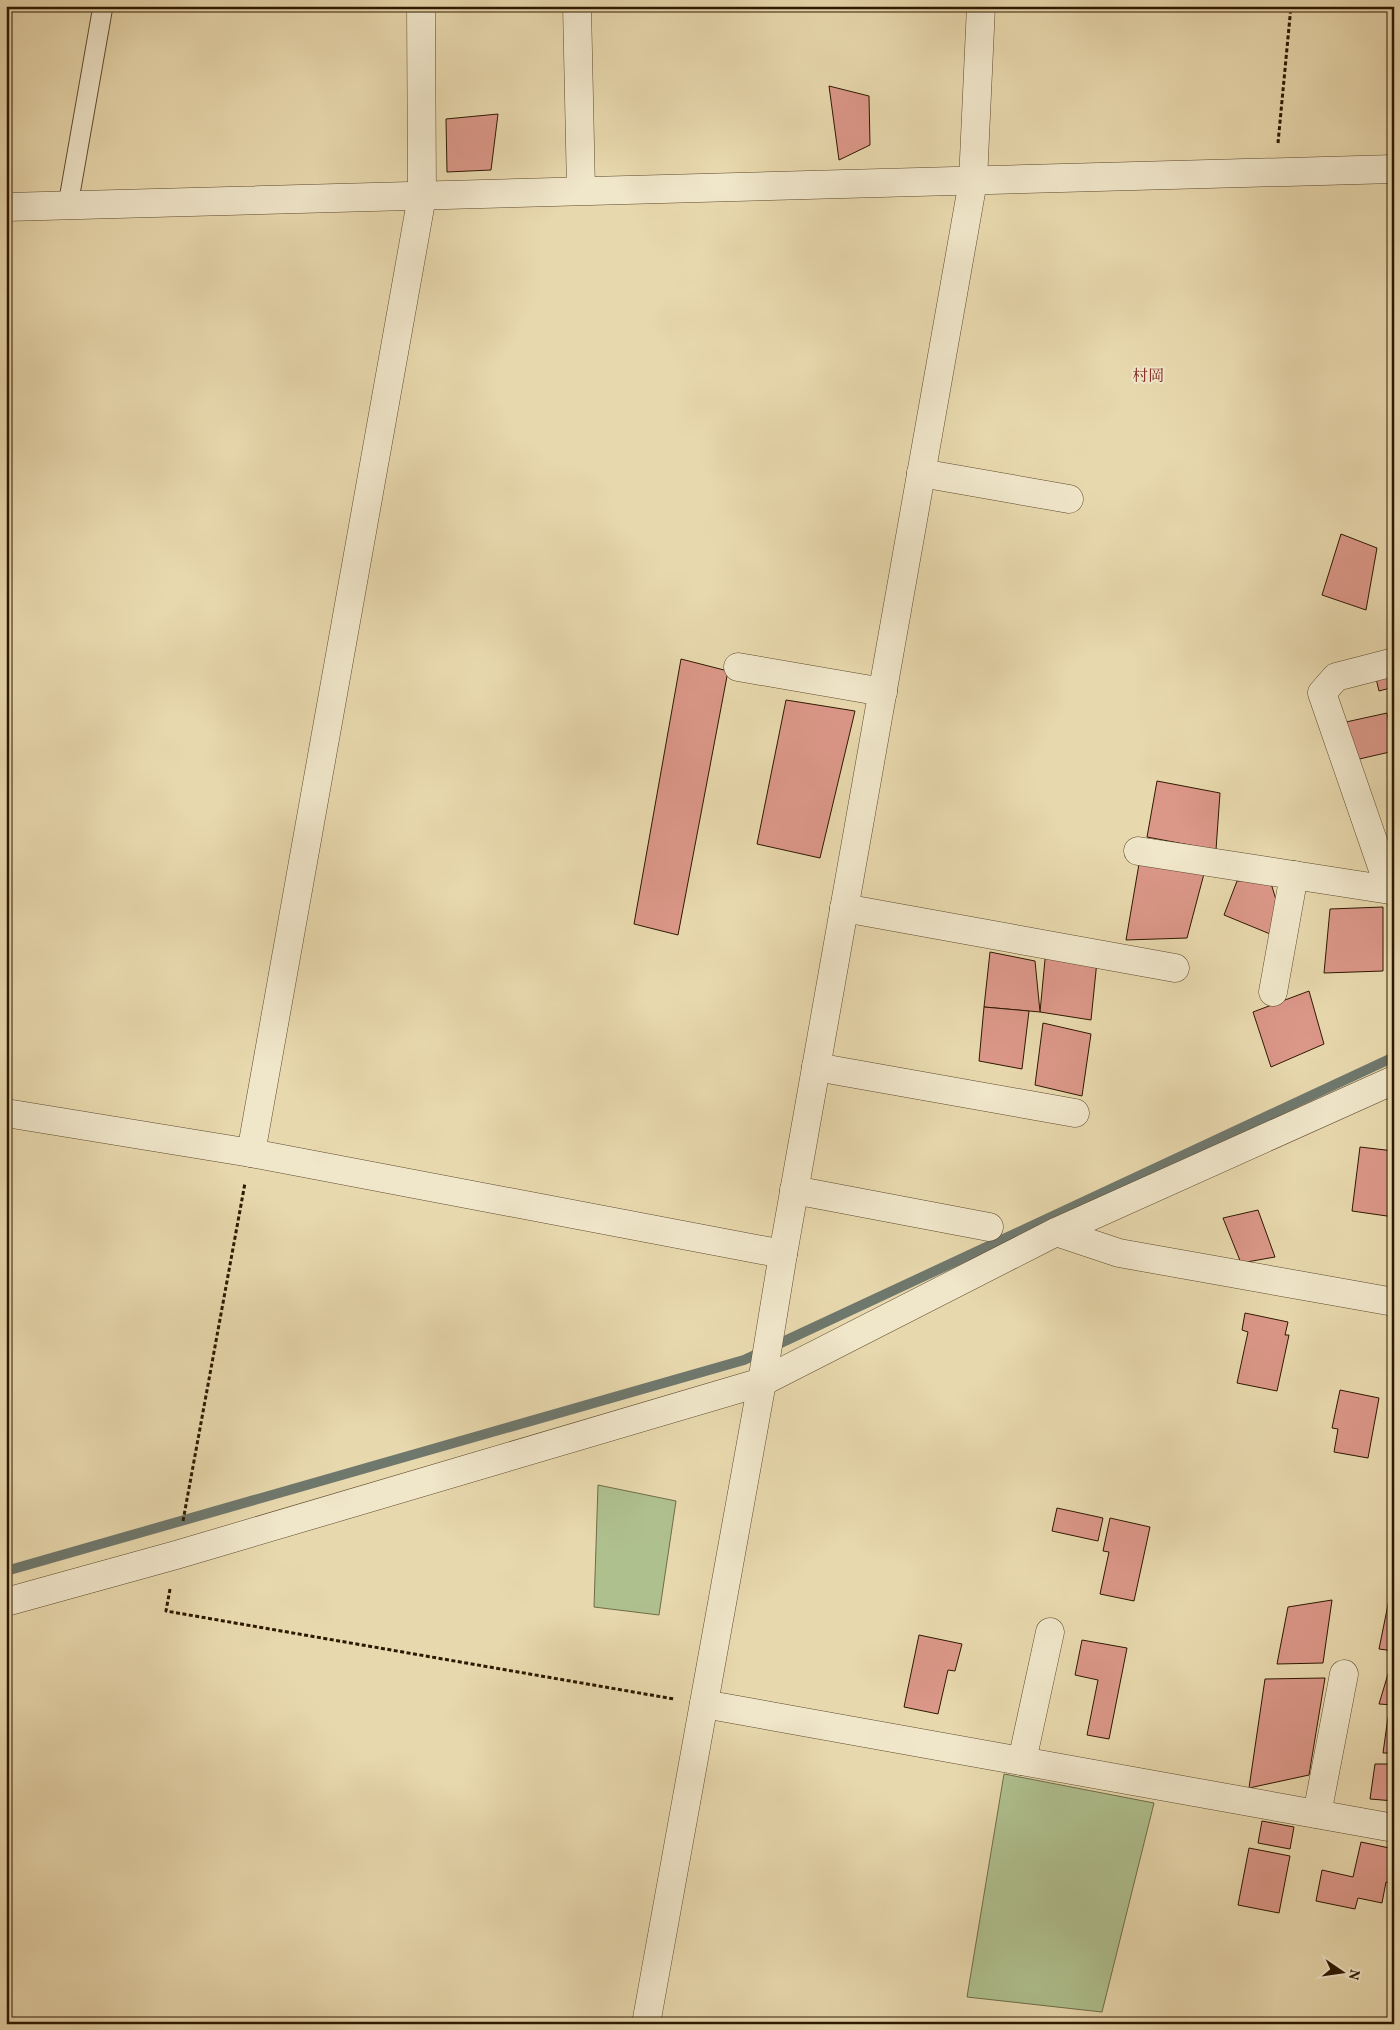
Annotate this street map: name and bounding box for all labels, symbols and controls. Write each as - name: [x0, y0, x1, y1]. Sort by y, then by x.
- district label: 村岡: [1132, 366, 1164, 388]
- north arrow: [1318, 1948, 1368, 1998]
- text: N: [1343, 1967, 1364, 1982]

